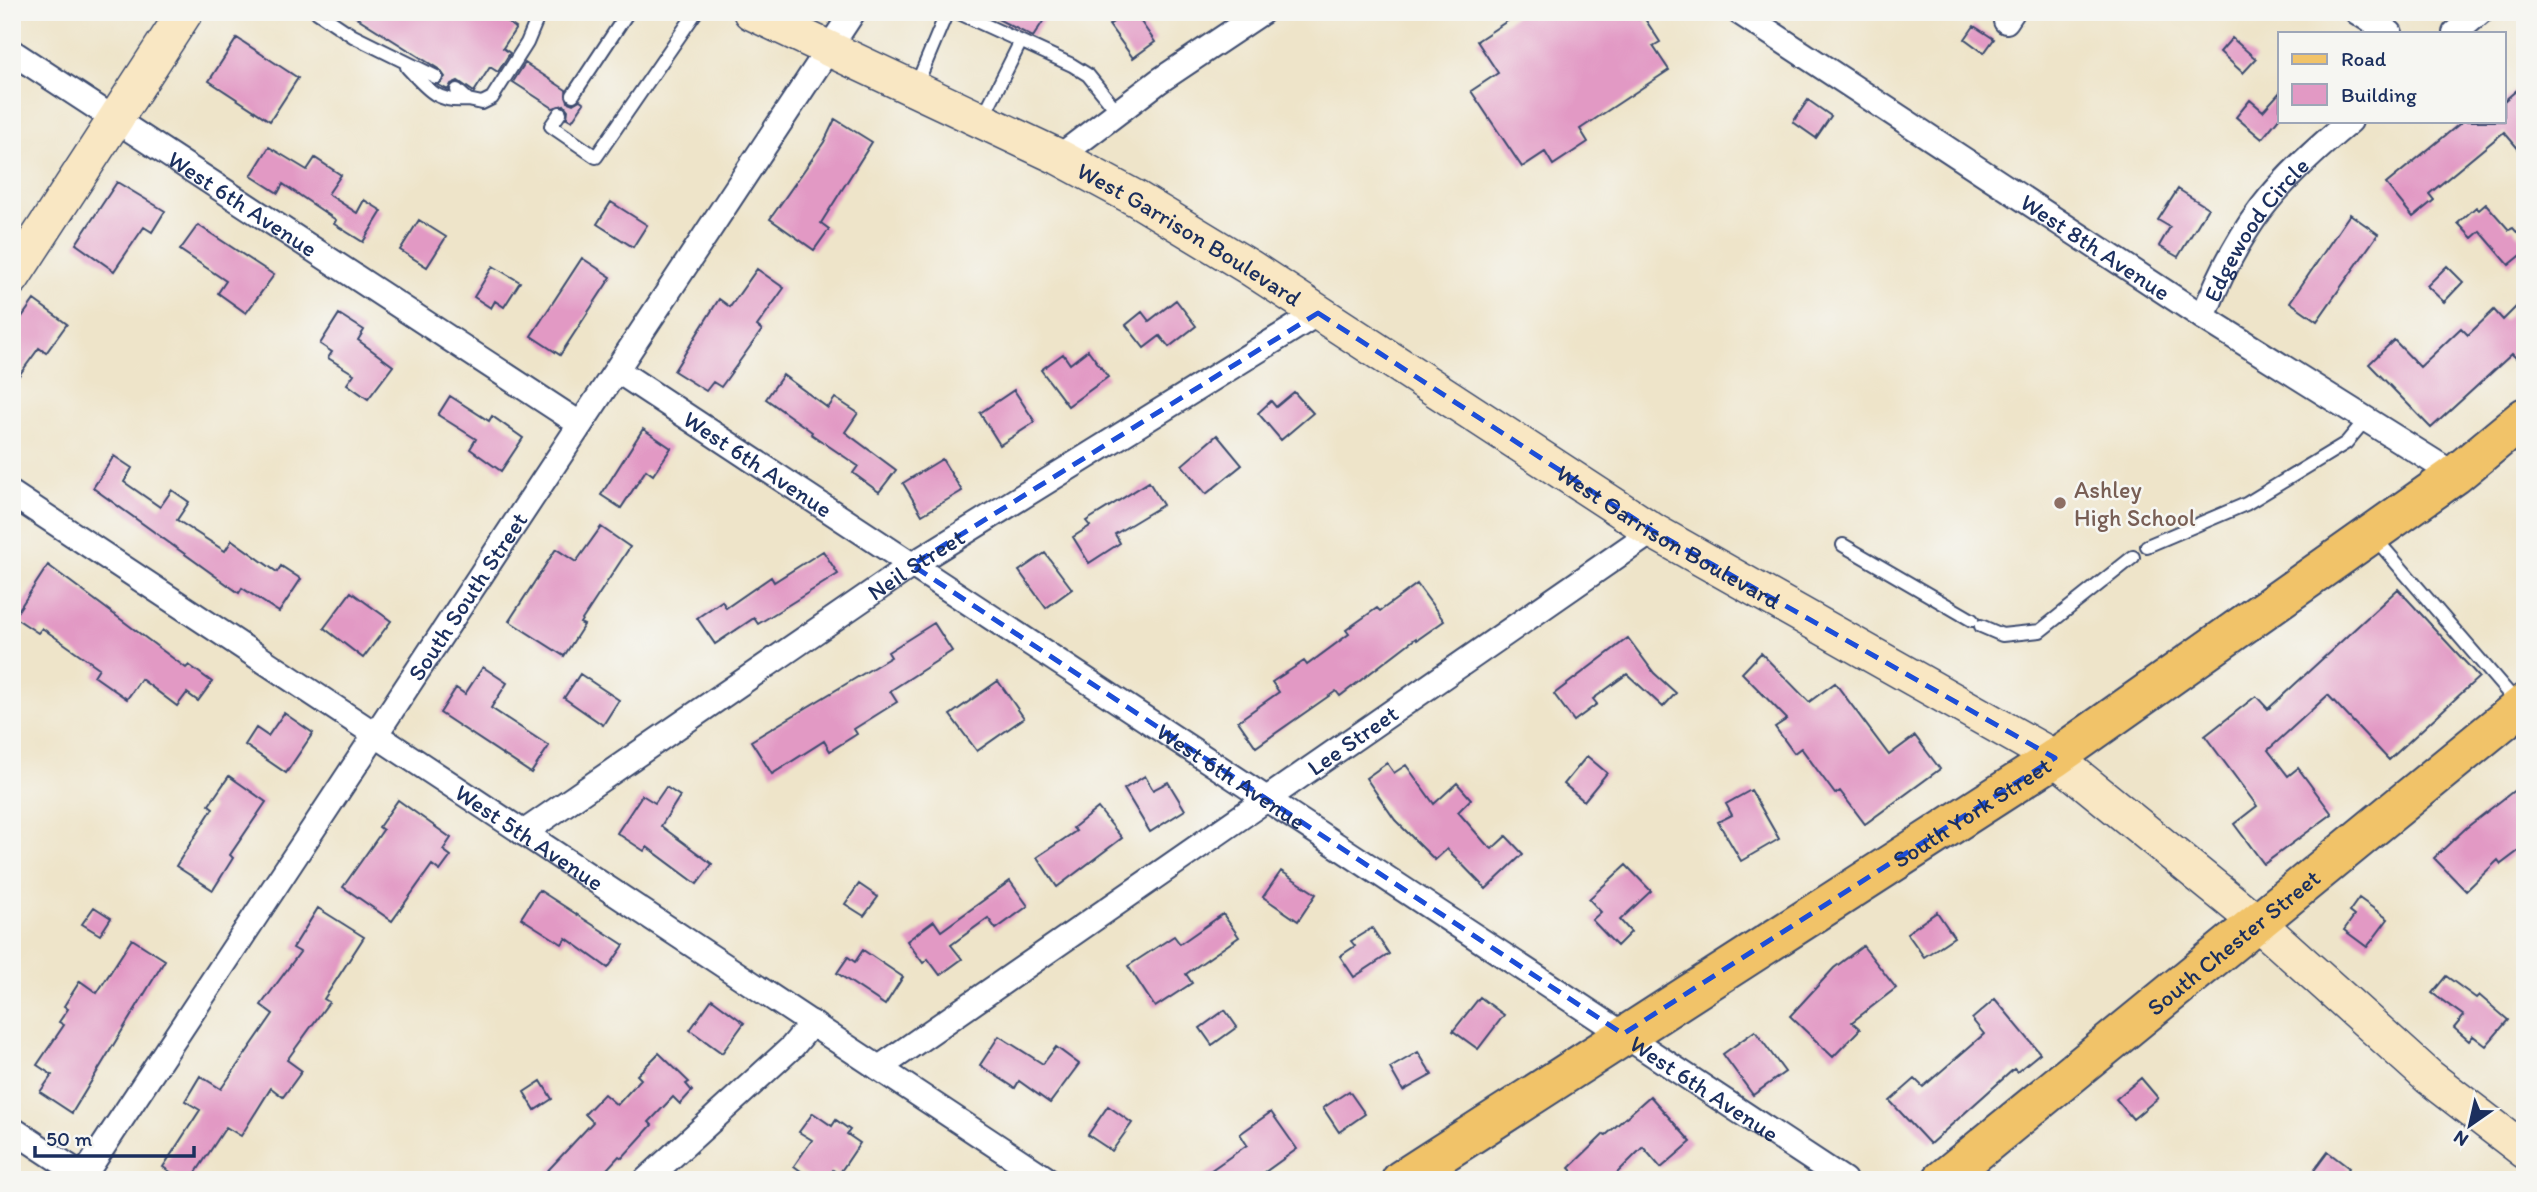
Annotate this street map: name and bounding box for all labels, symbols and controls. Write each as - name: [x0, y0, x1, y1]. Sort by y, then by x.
- legend: [2278, 32, 2506, 122]
- text: Road: [2341, 46, 2387, 71]
- text: Building: [2341, 82, 2417, 107]
- street label: West 6th Avenue: [163, 144, 323, 263]
- street label: Edgewood Circle: [2197, 151, 2315, 306]
- street label: West Garrison Boulevard: [1073, 155, 1307, 312]
- street label: West 8th Avenue: [2016, 187, 2176, 306]
- street label: West 6th Avenue: [678, 404, 838, 523]
- street label: West Garrison Boulevard: [1551, 458, 1786, 615]
- place label: Ashley High School: [2074, 475, 2196, 532]
- marker: Ashley High School: [2052, 495, 2068, 511]
- street label: South South Street: [401, 506, 533, 686]
- street label: Neil Street: [861, 522, 969, 606]
- street label: Lee Street: [1301, 698, 1403, 781]
- street label: West 6th Avenue: [1151, 716, 1311, 835]
- street label: South York Street: [1887, 750, 2056, 874]
- street label: West 5th Avenue: [450, 777, 610, 897]
- street label: South Chester Street: [2141, 863, 2325, 1021]
- street label: West 6th Avenue: [1625, 1028, 1785, 1148]
- north arrow: [2436, 1090, 2506, 1160]
- scale bar: [35, 1115, 194, 1159]
- text: 50 m: [46, 1126, 93, 1151]
- text: N: [2449, 1126, 2473, 1152]

